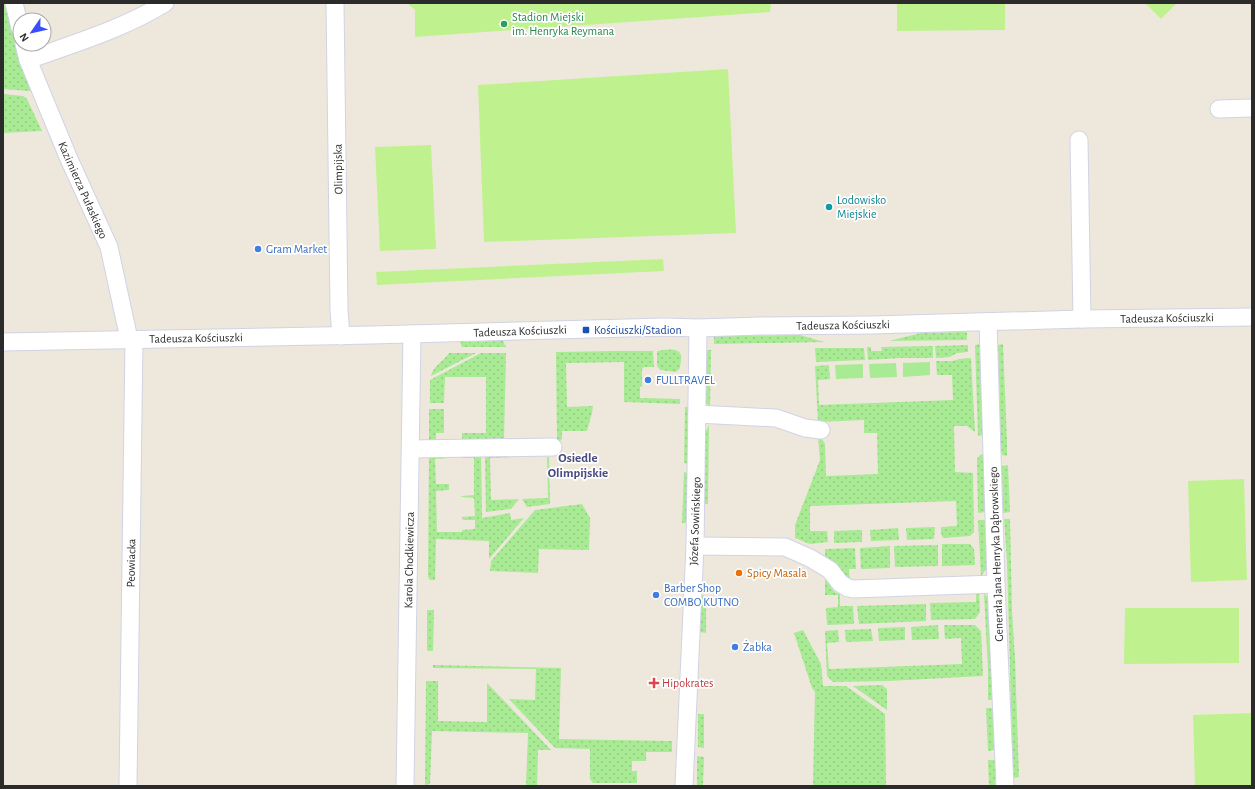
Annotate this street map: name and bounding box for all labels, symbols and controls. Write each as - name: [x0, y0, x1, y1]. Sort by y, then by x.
- place label: Stadion Miejski im. Henryka Reymana: [512, 11, 615, 38]
- north arrow: [12, 12, 52, 52]
- marker: Stadion Miejski im. Henryka Reymana: [499, 19, 509, 29]
- text: N: [17, 31, 31, 44]
- street label: Kazimierza Pułaskiego: [56, 140, 110, 241]
- street label: Olimpijska: [332, 143, 345, 194]
- place label: Lodowisko Miejskie: [837, 194, 886, 221]
- marker: Lodowisko Miejskie: [824, 202, 834, 212]
- place label: Gram Market: [266, 243, 327, 255]
- marker: Gram Market: [253, 244, 263, 254]
- street label: Tadeusza Kościuszki: [1120, 311, 1214, 325]
- street label: Tadeusza Kościuszki: [796, 318, 890, 332]
- street label: Tadeusza Kościuszki: [473, 323, 567, 339]
- place label: Kościuszki/Stadion: [594, 324, 682, 336]
- marker: Kościuszki/Stadion: [581, 325, 591, 335]
- street label: Tadeusza Kościuszki: [149, 331, 243, 345]
- place label: FULLTRAVEL: [656, 374, 715, 386]
- marker: FULLTRAVEL: [643, 375, 653, 385]
- district label: Osiedle Olimpijskie: [548, 452, 608, 480]
- street label: Generała Jana Henryka Dąbrowskiego: [987, 466, 1006, 642]
- street label: Józefa Sowińskiego: [687, 476, 703, 566]
- street label: Karola Chodkiewicza: [402, 511, 416, 608]
- street label: Peowiacka: [125, 538, 137, 588]
- place label: Spicy Masala: [747, 567, 807, 580]
- marker: Spicy Masala: [734, 568, 744, 578]
- place label: Barber Shop COMBO KUTNO: [664, 582, 739, 608]
- marker: Barber Shop COMBO KUTNO: [651, 590, 661, 600]
- place label: Żabka: [743, 640, 772, 653]
- marker: Żabka: [730, 642, 740, 652]
- place label: Hipokrates: [662, 677, 714, 689]
- marker: Hipokrates: [649, 678, 659, 688]

